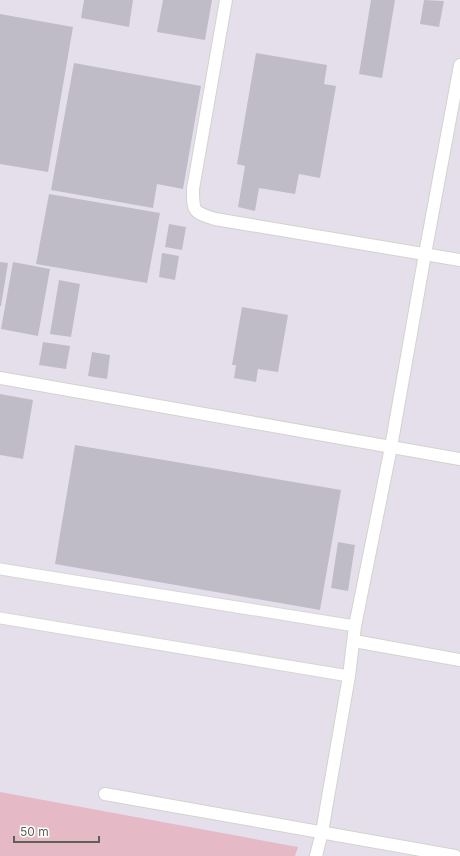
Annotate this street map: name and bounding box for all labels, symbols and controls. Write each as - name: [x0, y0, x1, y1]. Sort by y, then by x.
- scale bar: [14, 818, 99, 844]
- text: 50 m: [20, 824, 49, 839]

